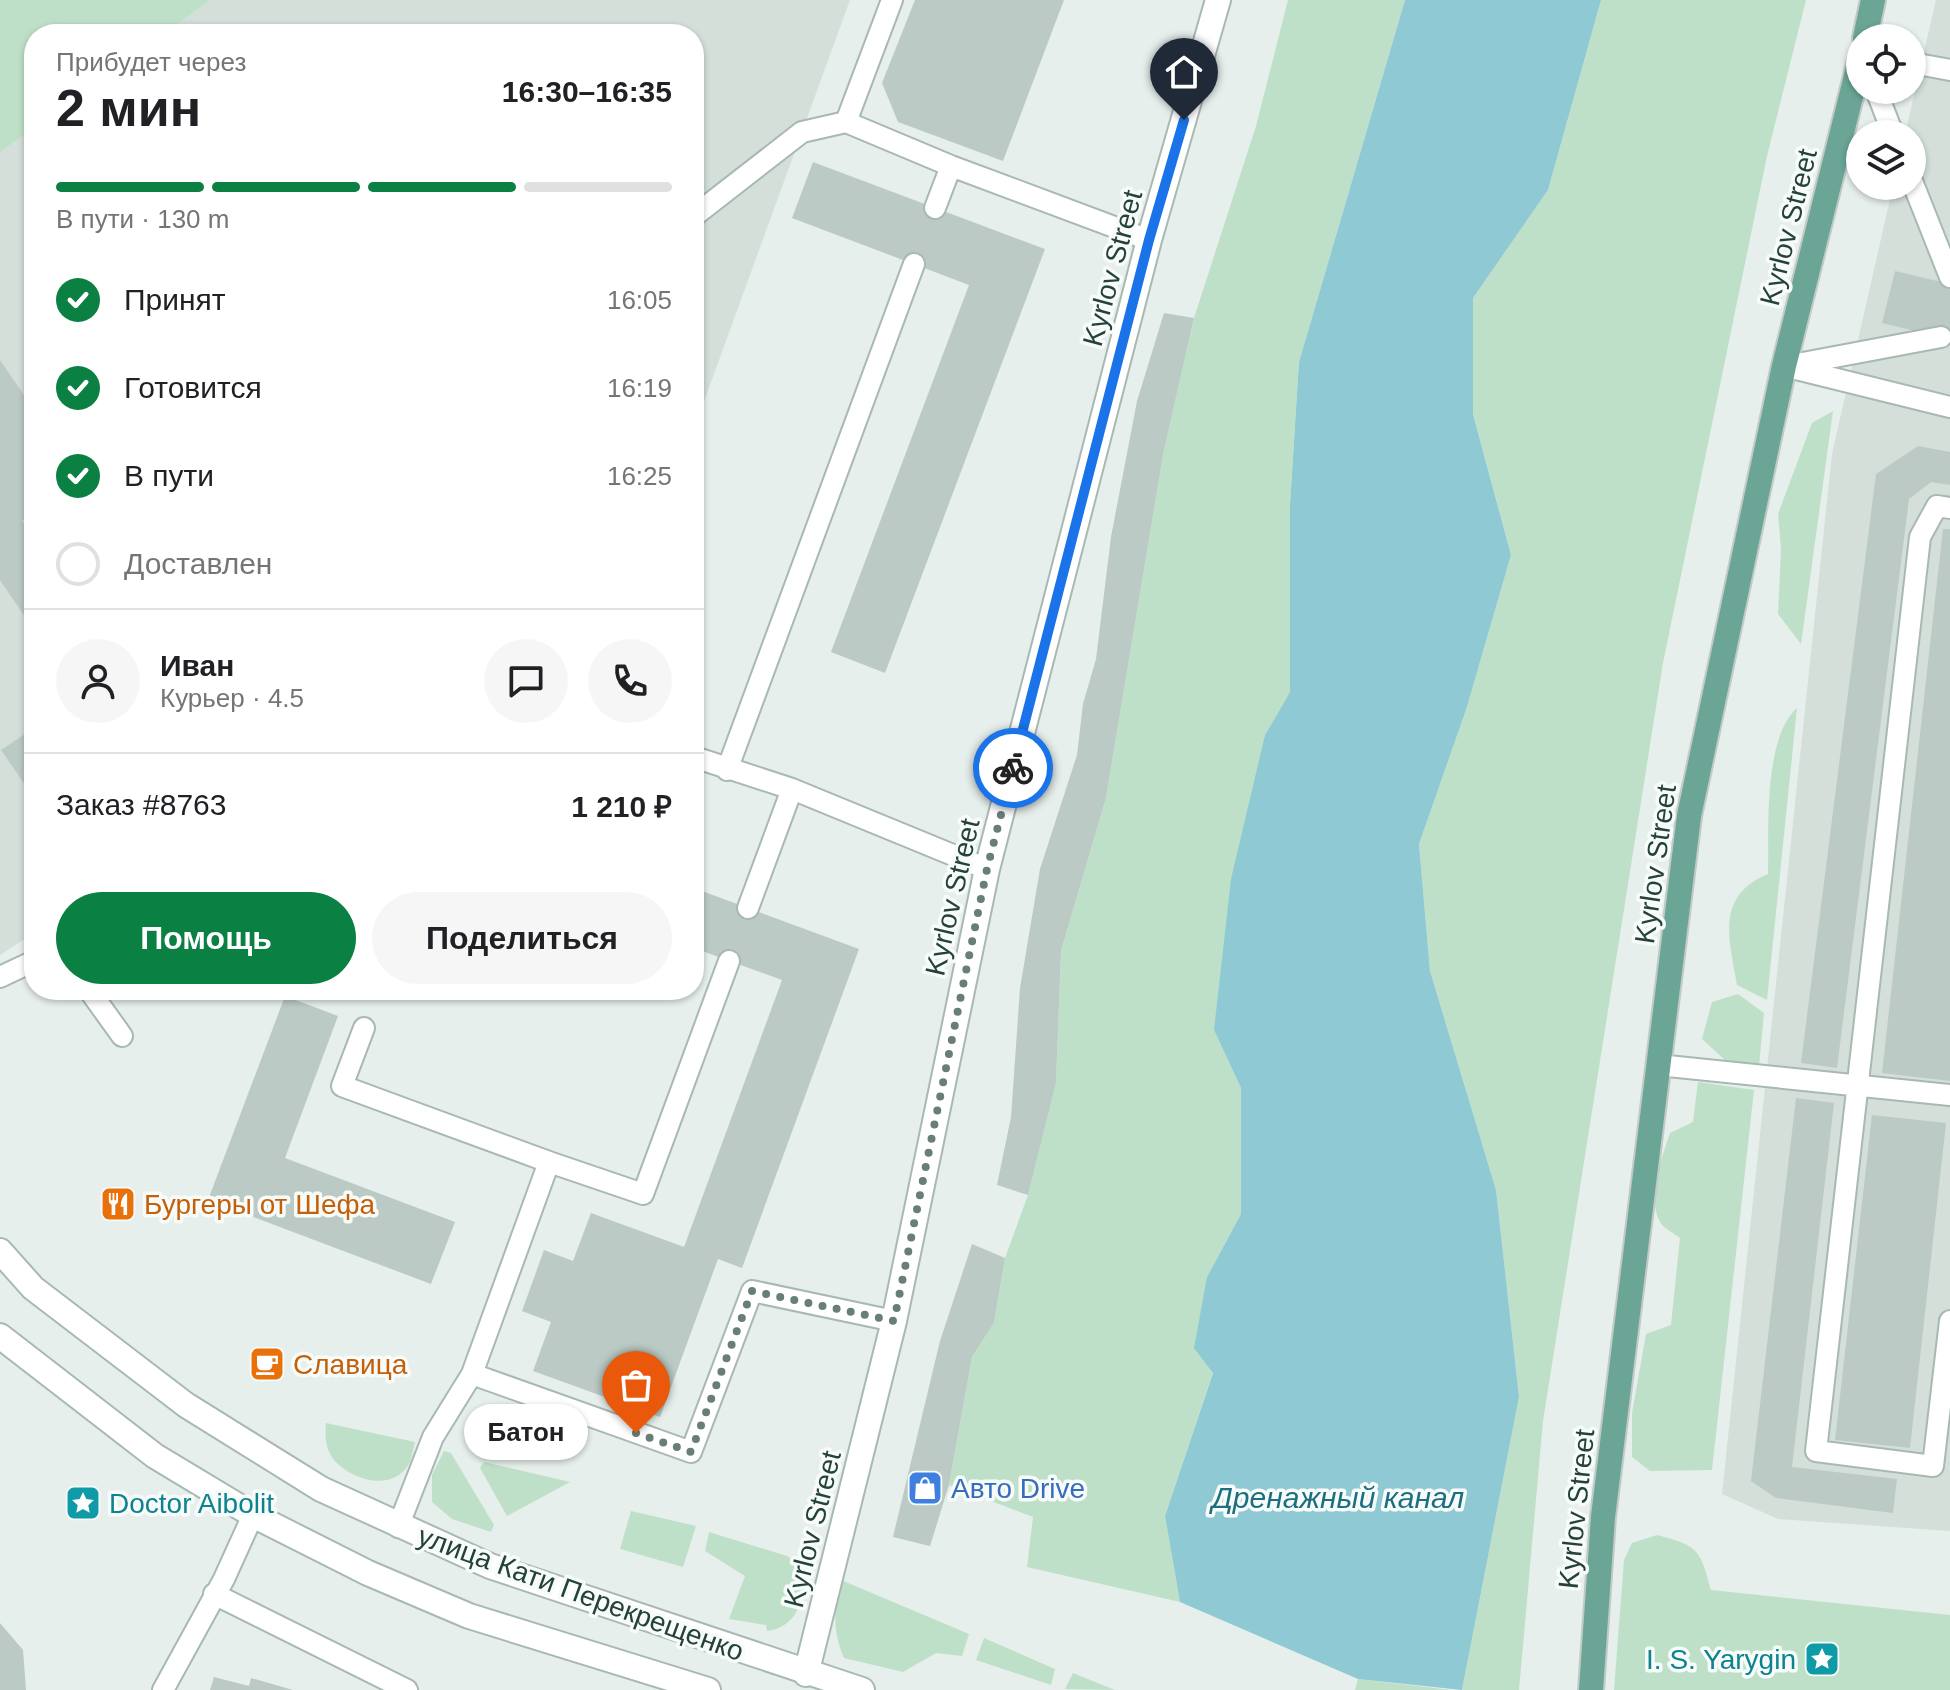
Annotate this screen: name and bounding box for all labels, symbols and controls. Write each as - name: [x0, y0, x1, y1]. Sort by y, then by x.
- map controls: [1846, 24, 1926, 200]
- button: locate: [1846, 24, 1926, 104]
- pin: [1150, 38, 1218, 120]
- text: Прибудет через: [56, 47, 246, 77]
- icon: home: [1162, 50, 1206, 94]
- text: 16:30–16:35: [502, 75, 672, 108]
- text: 2 мин: [56, 79, 201, 137]
- button: layers: [1846, 120, 1926, 200]
- street label: Kyrlov Street: [1754, 145, 1823, 309]
- street label: Kyrlov Street: [1077, 187, 1148, 350]
- text: В пути · 130 m: [56, 204, 229, 234]
- icon: check: [56, 278, 100, 322]
- text: Принят: [124, 283, 226, 316]
- text: 16:05: [607, 285, 672, 315]
- icon: check: [56, 366, 100, 410]
- text: Готовится: [124, 371, 262, 404]
- text: 16:19: [607, 373, 672, 403]
- icon: check: [56, 454, 100, 498]
- text: В пути: [124, 459, 214, 492]
- text: 16:25: [607, 461, 672, 491]
- text: Доставлен: [124, 547, 272, 580]
- button: person: [56, 639, 140, 723]
- button: chat: [484, 639, 568, 723]
- button: phone: [588, 639, 672, 723]
- text: Иван: [160, 649, 234, 682]
- text: Курьер · 4.5: [160, 683, 304, 713]
- courier: [973, 728, 1053, 808]
- icon: bike: [991, 746, 1035, 790]
- street label: Kyrlov Street: [1629, 782, 1682, 946]
- text: Заказ #8763: [56, 788, 226, 821]
- text: 1 210 ₽: [571, 790, 672, 823]
- street label: Kyrlov Street: [919, 815, 986, 979]
- button: Помощь: [56, 892, 356, 984]
- button: Поделиться: [372, 892, 672, 984]
- restaurant icon: Бургеры от Шефа: [99, 1185, 137, 1223]
- place label: Бургеры от Шефа: [144, 1189, 375, 1220]
- cafe icon: Славица: [248, 1345, 286, 1383]
- place label: Славица: [293, 1349, 408, 1380]
- pin: [602, 1351, 670, 1433]
- icon: bag: [614, 1363, 658, 1407]
- callout: Батон: [464, 1405, 588, 1461]
- text: Батон: [487, 1417, 565, 1447]
- street label: Kyrlov Street: [1553, 1428, 1600, 1590]
- street label: Kyrlov Street: [778, 1447, 847, 1611]
- shop icon: Авто Drive: [906, 1469, 944, 1507]
- place label: Авто Drive: [951, 1473, 1085, 1504]
- water label: Дренажный канал: [1209, 1481, 1464, 1514]
- place icon: Doctor Aibolit: [64, 1484, 102, 1522]
- place label: Doctor Aibolit: [109, 1488, 274, 1519]
- street label: улица Кати Перекрещенко: [414, 1520, 748, 1667]
- place icon: I. S. Yarygin: [1803, 1640, 1841, 1678]
- place label: I. S. Yarygin: [1646, 1644, 1796, 1675]

